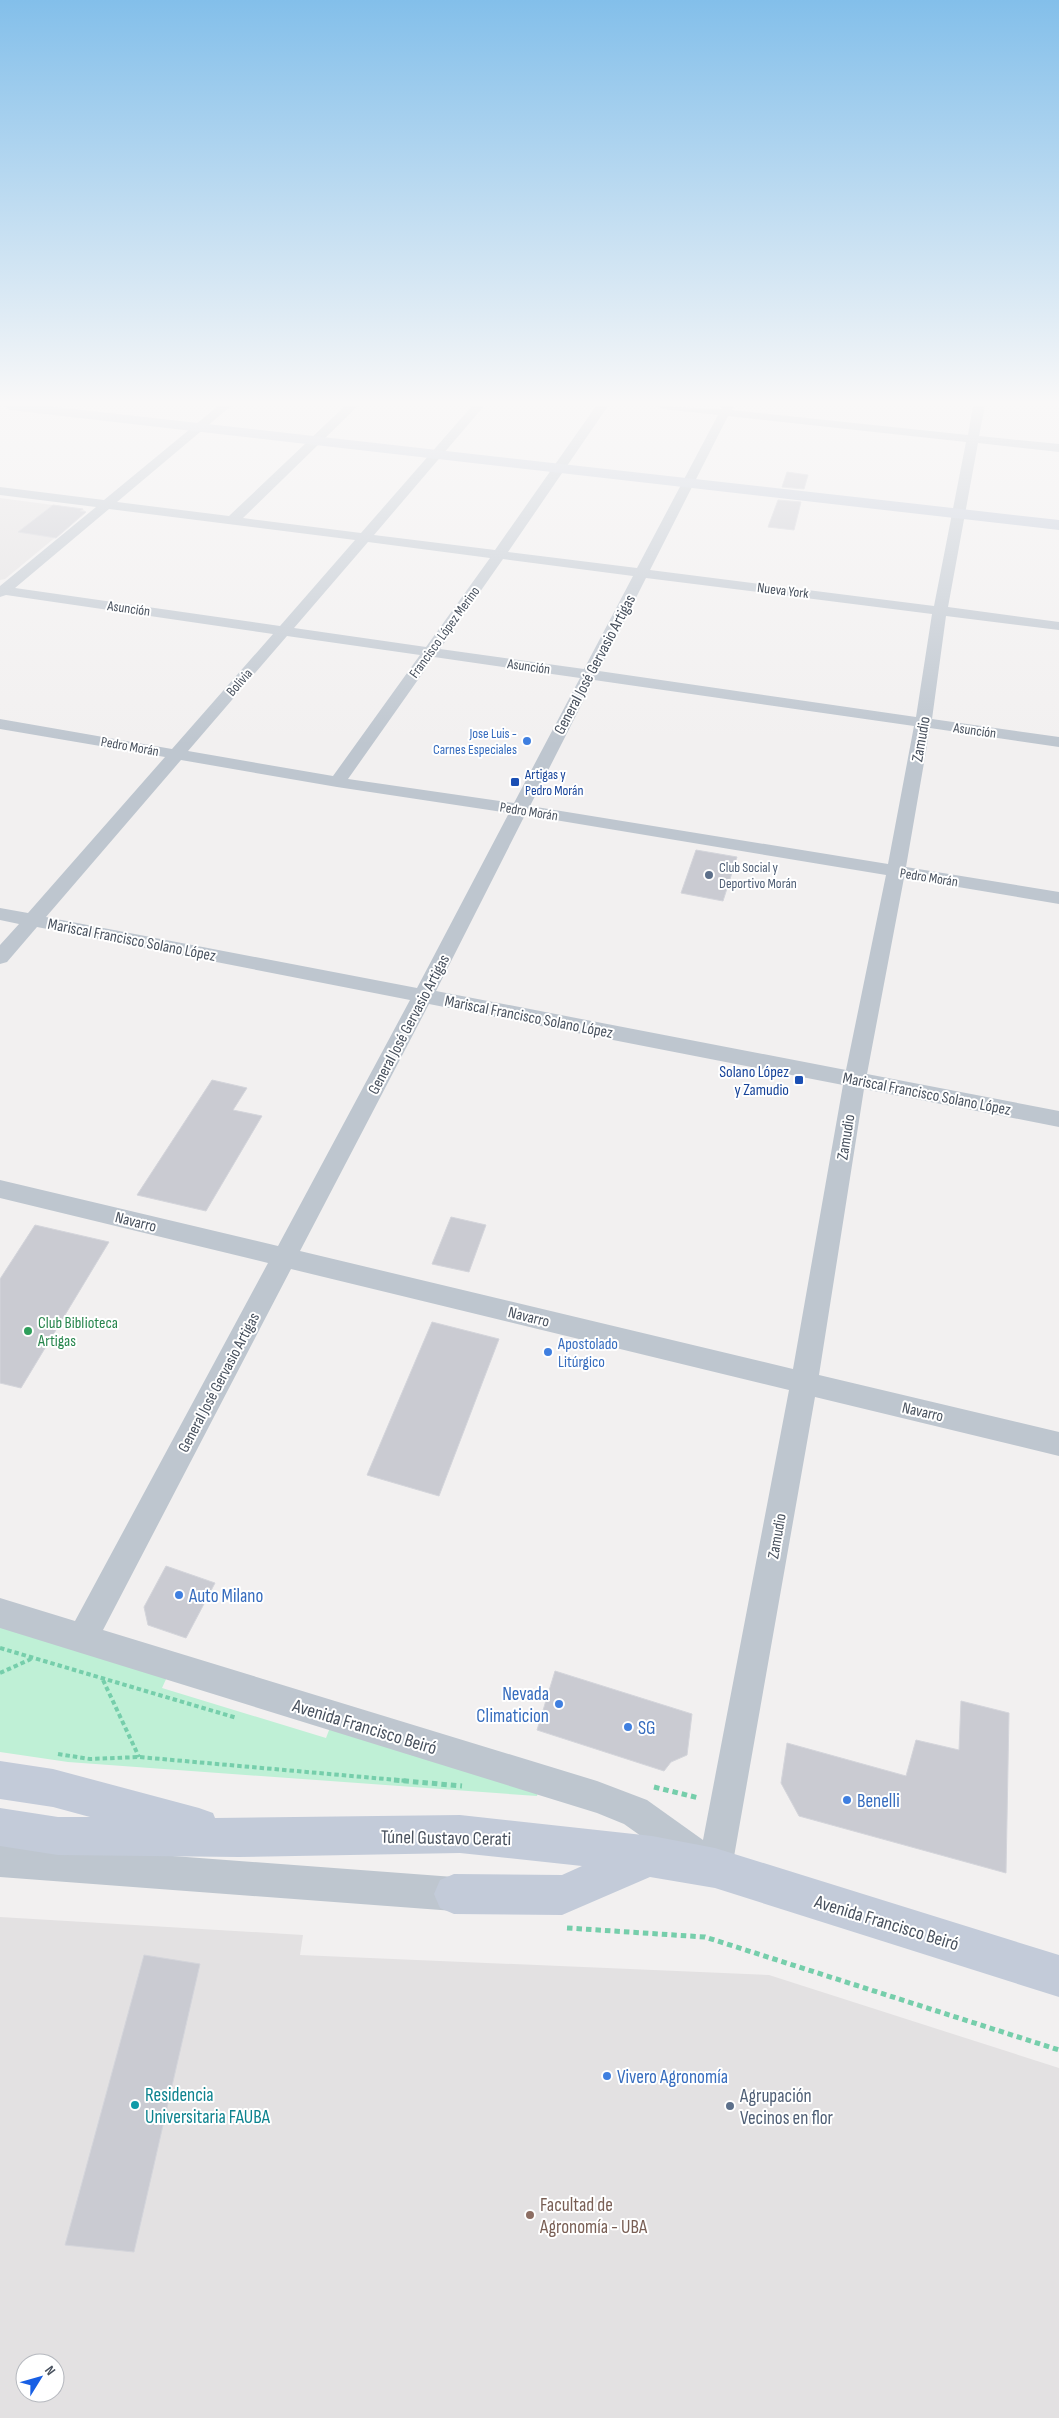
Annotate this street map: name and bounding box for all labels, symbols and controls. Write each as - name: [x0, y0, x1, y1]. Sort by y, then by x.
- street label: Nueva York: [756, 579, 810, 602]
- street label: Francisco López Merino: [405, 583, 483, 681]
- street label: General José Gervasio Artigas: [550, 591, 640, 738]
- street label: Asunción: [106, 597, 151, 620]
- street label: Asunción: [506, 655, 551, 678]
- street label: Bolivia: [223, 665, 256, 700]
- street label: Zamudio: [908, 715, 935, 763]
- street label: Asunción: [952, 719, 997, 742]
- place label: Jose Luis - Carnes Especiales: [433, 725, 517, 758]
- street label: Pedro Morán: [100, 733, 160, 760]
- marker: Jose Luis - Carnes Especiales: [521, 735, 533, 747]
- place label: Artigas y Pedro Morán: [524, 766, 584, 799]
- marker: Artigas y Pedro Morán: [509, 776, 521, 788]
- street label: Pedro Morán: [499, 799, 559, 824]
- place label: Club Social y Deportivo Morán: [719, 859, 797, 892]
- street label: Pedro Morán: [899, 865, 959, 890]
- marker: Club Social y Deportivo Morán: [703, 869, 715, 881]
- street label: Mariscal Francisco Solano López: [46, 915, 218, 966]
- street label: General José Gervasio Artigas: [364, 951, 454, 1098]
- street label: Mariscal Francisco Solano López: [443, 992, 615, 1043]
- place label: Solano López y Zamudio: [719, 1063, 789, 1100]
- street label: Mariscal Francisco Solano López: [841, 1069, 1013, 1120]
- marker: Solano López y Zamudio: [793, 1074, 805, 1086]
- street label: Zamudio: [834, 1113, 859, 1161]
- street label: Navarro: [113, 1208, 158, 1237]
- street label: Navarro: [506, 1303, 551, 1332]
- street label: General José Gervasio Artigas: [174, 1309, 264, 1456]
- place label: Club Biblioteca Artigas: [37, 1314, 118, 1351]
- marker: Club Biblioteca Artigas: [22, 1325, 34, 1337]
- place label: Apostolado Litúrgico: [557, 1335, 618, 1372]
- marker: Apostolado Litúrgico: [542, 1346, 554, 1358]
- street label: Navarro: [900, 1398, 945, 1426]
- street label: Zamudio: [764, 1512, 791, 1560]
- place label: Auto Milano: [188, 1585, 263, 1608]
- marker: Auto Milano: [173, 1589, 185, 1601]
- place label: Nevada Climaticion: [476, 1683, 549, 1728]
- street label: Avenida Francisco Beiró: [289, 1694, 439, 1760]
- marker: Nevada Climaticion: [553, 1698, 565, 1710]
- place label: SG: [638, 1717, 656, 1740]
- marker: SG: [622, 1721, 634, 1733]
- place label: Benelli: [857, 1790, 900, 1813]
- marker: Benelli: [841, 1794, 853, 1806]
- street label: Túnel Gustavo Cerati: [381, 1826, 511, 1851]
- street label: Avenida Francisco Beiró: [811, 1890, 961, 1956]
- place label: Vivero Agronomía: [617, 2066, 728, 2089]
- marker: Vivero Agronomía: [601, 2070, 613, 2082]
- place label: Residencia Universitaria FAUBA: [145, 2084, 271, 2129]
- place label: Agrupación Vecinos en flor: [739, 2085, 834, 2130]
- marker: Residencia Universitaria FAUBA: [129, 2099, 141, 2111]
- marker: Agrupación Vecinos en flor: [724, 2100, 736, 2112]
- place label: Facultad de Agronomía - UBA: [539, 2194, 648, 2239]
- marker: Facultad de Agronomía - UBA: [524, 2209, 536, 2221]
- north arrow: [15, 2353, 65, 2403]
- text: N: [41, 2362, 59, 2379]

